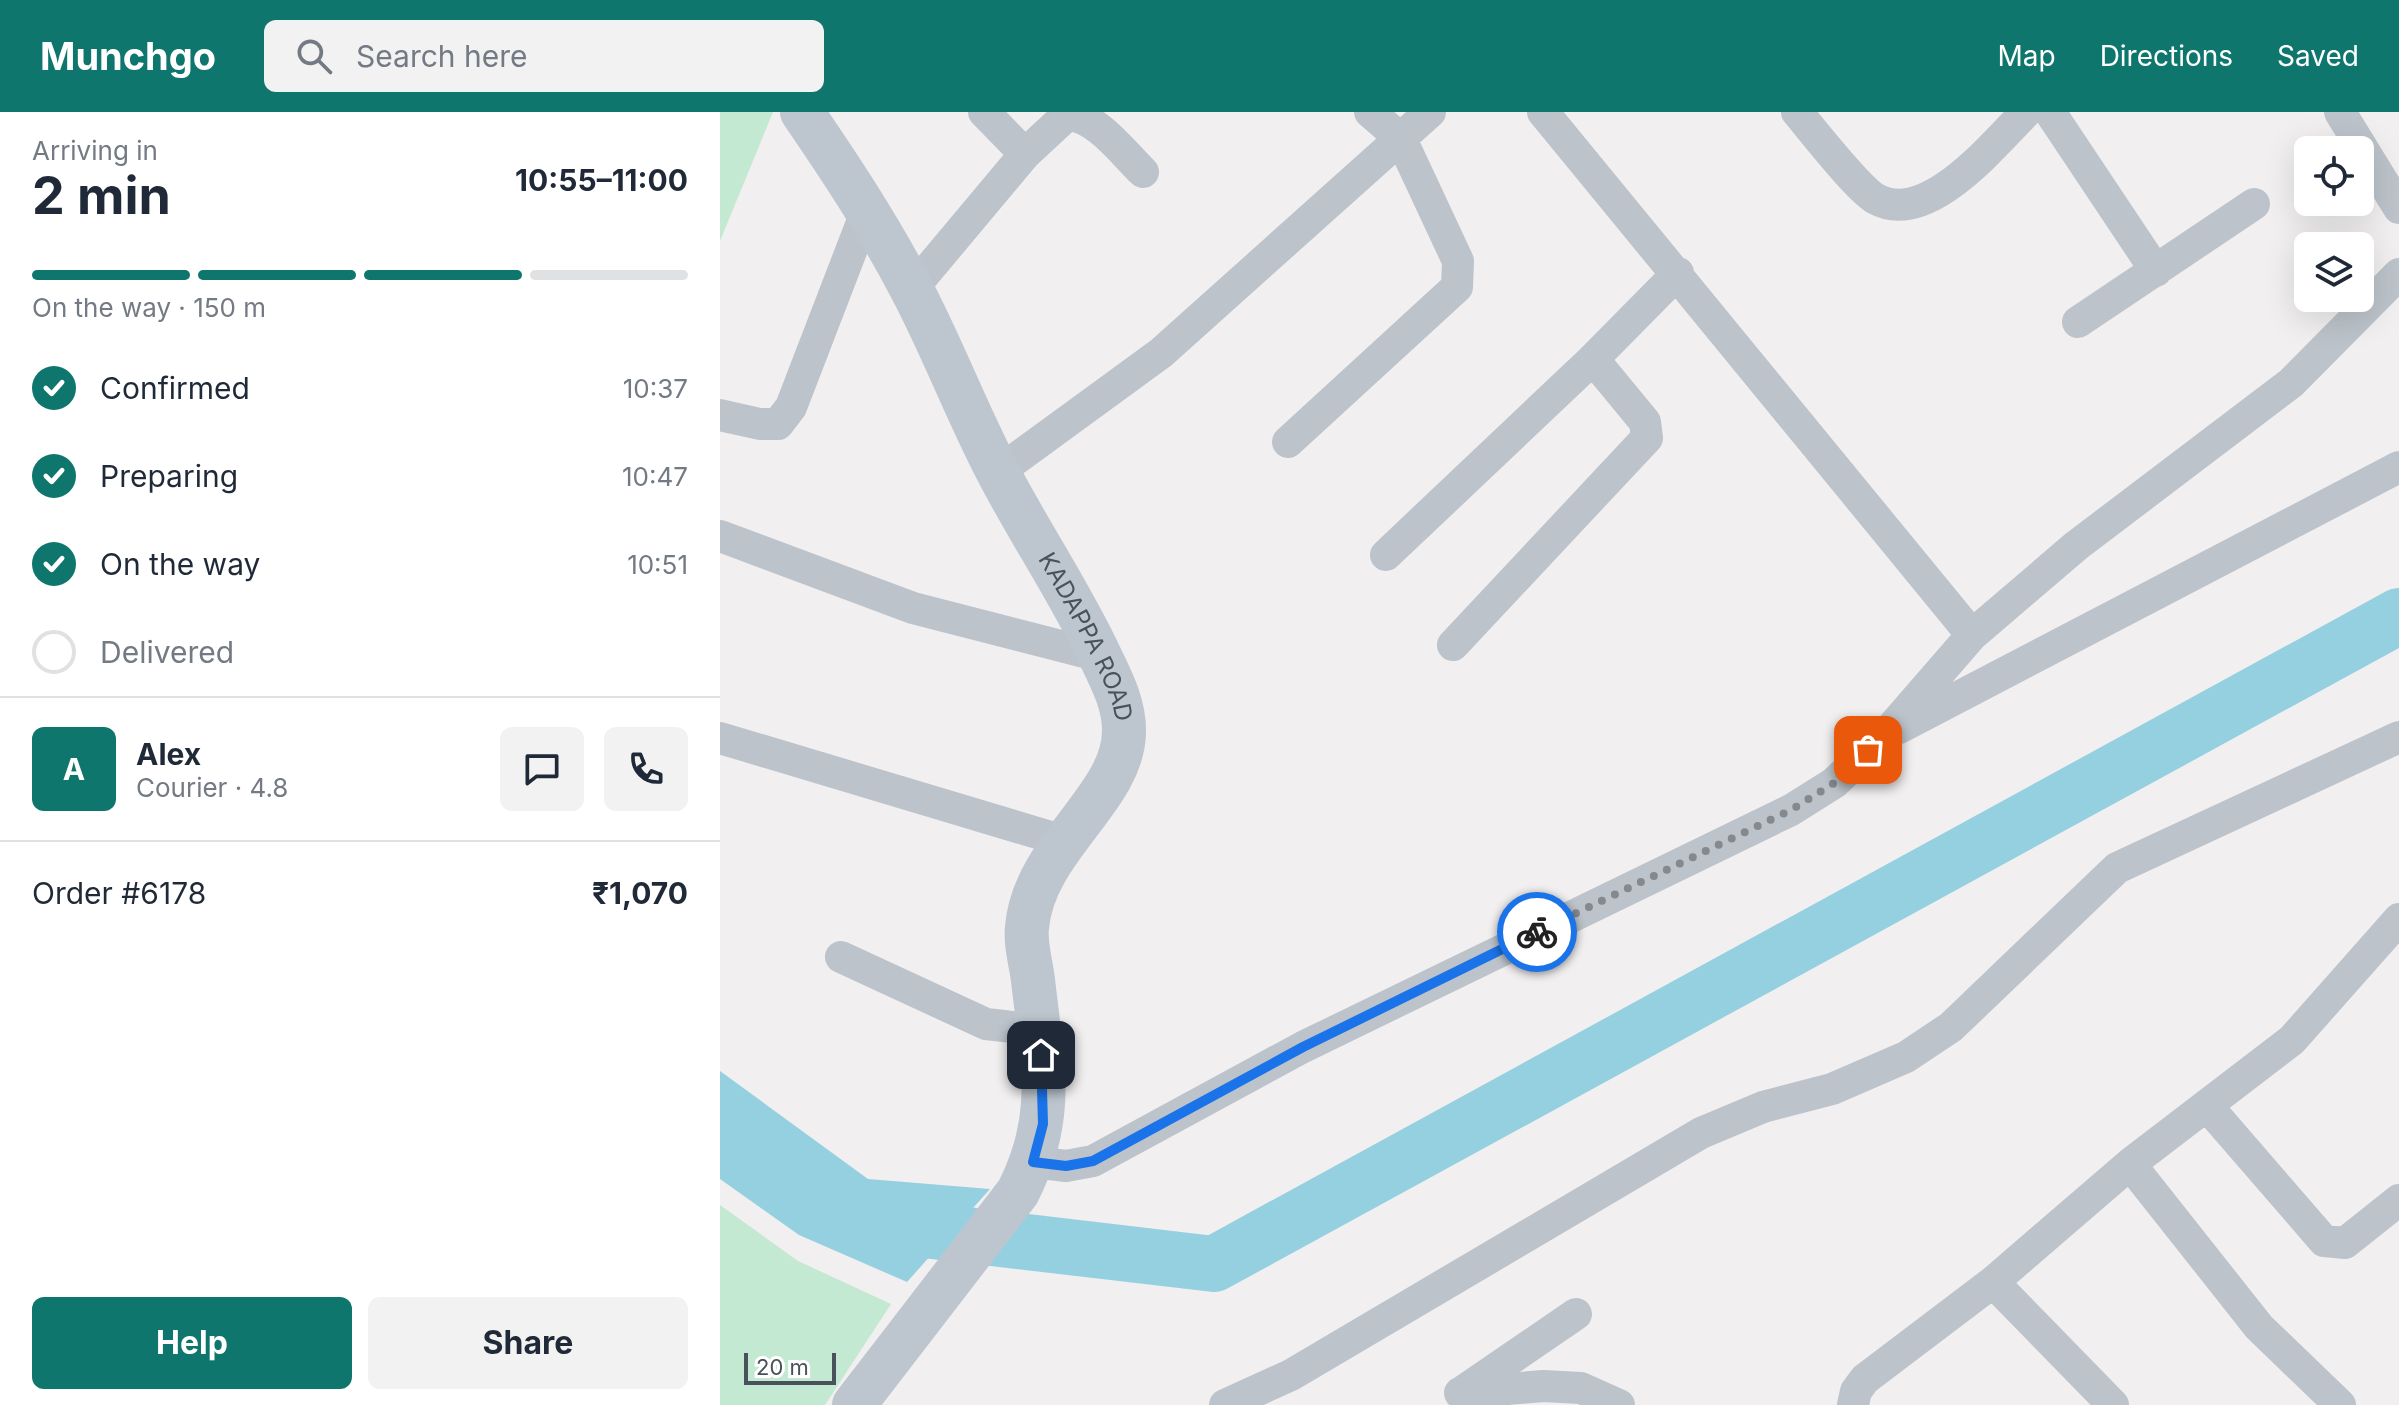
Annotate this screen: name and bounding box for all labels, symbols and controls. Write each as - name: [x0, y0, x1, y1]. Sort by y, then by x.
- search box: [264, 20, 824, 92]
- text: Munchgo: [40, 33, 216, 79]
- icon: search: [292, 34, 336, 78]
- text: Search here: [356, 38, 528, 74]
- text: Map: [1997, 39, 2056, 73]
- text: Directions: [2100, 39, 2233, 73]
- text: Saved: [2277, 39, 2359, 73]
- text: Arriving in: [32, 135, 158, 166]
- map controls: [2294, 136, 2374, 312]
- button: locate: [2294, 136, 2374, 216]
- text: 10:55–11:00: [515, 162, 688, 198]
- text: 2 min: [32, 164, 171, 227]
- button: layers: [2294, 232, 2374, 312]
- text: On the way · 150 m: [32, 292, 266, 323]
- icon: check: [32, 366, 76, 410]
- text: Confirmed: [100, 370, 250, 406]
- text: 10:37: [623, 373, 688, 404]
- icon: check: [32, 454, 76, 498]
- text: Preparing: [100, 458, 238, 494]
- text: 10:47: [622, 461, 688, 492]
- icon: check: [32, 542, 76, 586]
- text: On the way: [100, 546, 260, 582]
- street label: KADAPPA ROAD: [1033, 547, 1139, 723]
- text: 10:51: [627, 549, 688, 580]
- text: Delivered: [100, 634, 234, 670]
- pin: [1834, 716, 1902, 784]
- button: chat: [500, 727, 584, 811]
- button: phone: [604, 727, 688, 811]
- icon: bag: [1846, 728, 1890, 772]
- text: Alex: [136, 736, 201, 772]
- text: A: [63, 751, 85, 787]
- text: Courier · 4.8: [136, 772, 288, 803]
- text: Order #6178: [32, 875, 206, 911]
- text: ₹1,070: [592, 875, 688, 911]
- courier: [1497, 892, 1577, 972]
- icon: bike: [1515, 910, 1559, 954]
- pin: [1007, 1021, 1075, 1089]
- icon: home: [1019, 1033, 1063, 1077]
- button: Help: [32, 1297, 352, 1389]
- button: Share: [368, 1297, 688, 1389]
- scale bar: [744, 1349, 836, 1385]
- text: 20 m: [756, 1354, 809, 1380]

